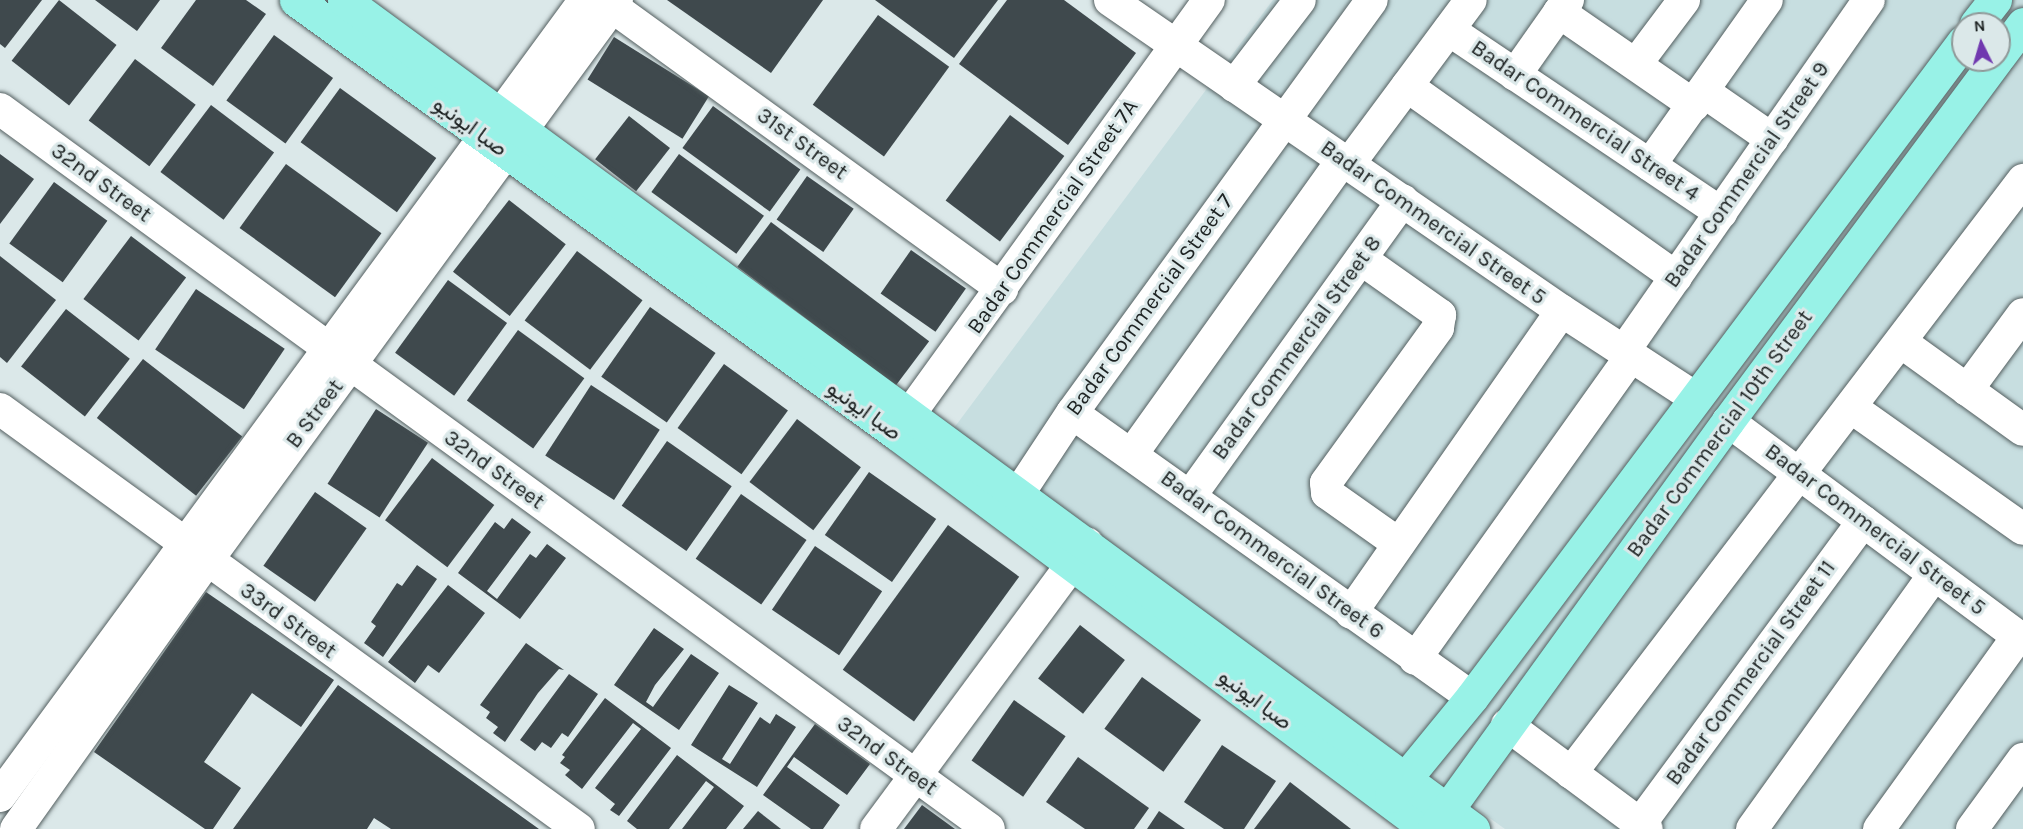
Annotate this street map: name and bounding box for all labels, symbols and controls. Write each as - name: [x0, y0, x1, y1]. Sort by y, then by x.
- north arrow: [1951, 12, 2011, 72]
- text: N: [1973, 16, 1986, 36]
- street label: Badar Commercial Street 4: [1466, 35, 1704, 207]
- street label: Badar Commercial Street 9: [1659, 57, 1835, 293]
- street label: صبا ایونیو: [428, 91, 512, 163]
- street label: Badar Commercial Street 7A: [962, 95, 1144, 339]
- street label: 31st Street: [751, 102, 853, 186]
- street label: Badar Commercial Street 5: [1315, 135, 1551, 311]
- street label: 32nd Street: [46, 138, 156, 228]
- street label: Badar Commercial Street 7: [1061, 189, 1239, 421]
- street label: Badar Commercial Street 8: [1207, 231, 1387, 465]
- street label: Badar Commercial 10th Street: [1621, 305, 1819, 563]
- street label: B Street: [281, 374, 349, 454]
- street label: صبا ایونیو: [822, 375, 906, 447]
- street label: 32nd Street: [439, 425, 549, 515]
- street label: Badar Commercial Street 5: [1759, 438, 1991, 622]
- street label: Badar Commercial Street 6: [1155, 465, 1389, 645]
- street label: Badar Commercial Street 11: [1661, 555, 1841, 791]
- street label: 33rd Street: [235, 577, 341, 665]
- street label: صبا ایونیو: [1213, 664, 1297, 736]
- street label: 32nd Street: [832, 711, 942, 801]

